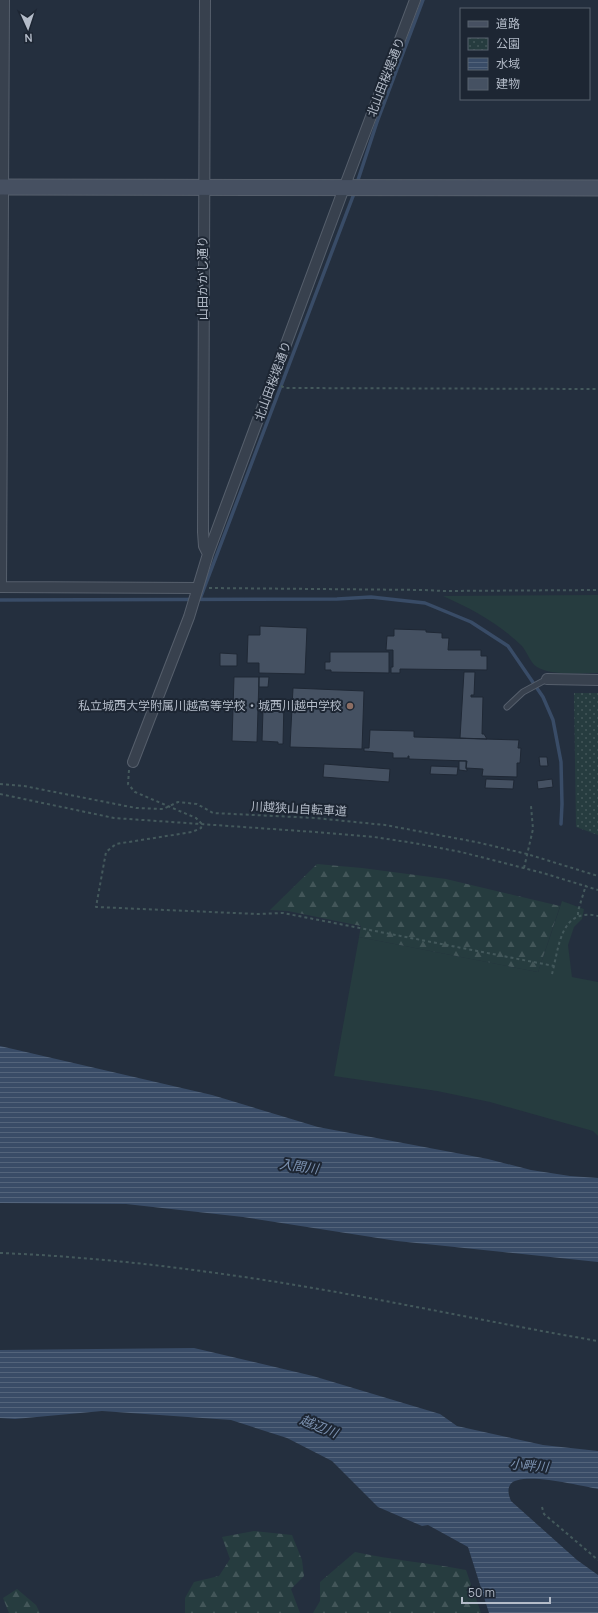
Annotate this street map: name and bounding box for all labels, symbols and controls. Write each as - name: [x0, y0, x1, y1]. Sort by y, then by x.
- north arrow: [8, 8, 48, 48]
- legend: [460, 8, 590, 100]
- text: 道路: [496, 15, 520, 32]
- text: N: [24, 31, 33, 46]
- street label: 北山田桜堤通り: [363, 35, 409, 119]
- text: 公園: [496, 35, 520, 52]
- text: 水域: [496, 55, 520, 72]
- text: 建物: [496, 75, 520, 92]
- street label: 山田かかし通り: [194, 236, 211, 320]
- street label: 北山田桜堤通り: [250, 338, 295, 423]
- place label: 私立城西大学附属川越高等学校・城西川越中学校: [78, 697, 342, 714]
- marker: 私立城西大学附属川越高等学校・城西川越中学校: [345, 701, 355, 711]
- street label: 川越狭山自転車道: [251, 797, 347, 820]
- water label: 入間川: [278, 1154, 322, 1178]
- water label: 越辺川: [298, 1410, 342, 1442]
- water label: 小畔川: [509, 1454, 551, 1476]
- scale bar: [462, 1579, 550, 1605]
- text: 50 m: [468, 1584, 495, 1601]

